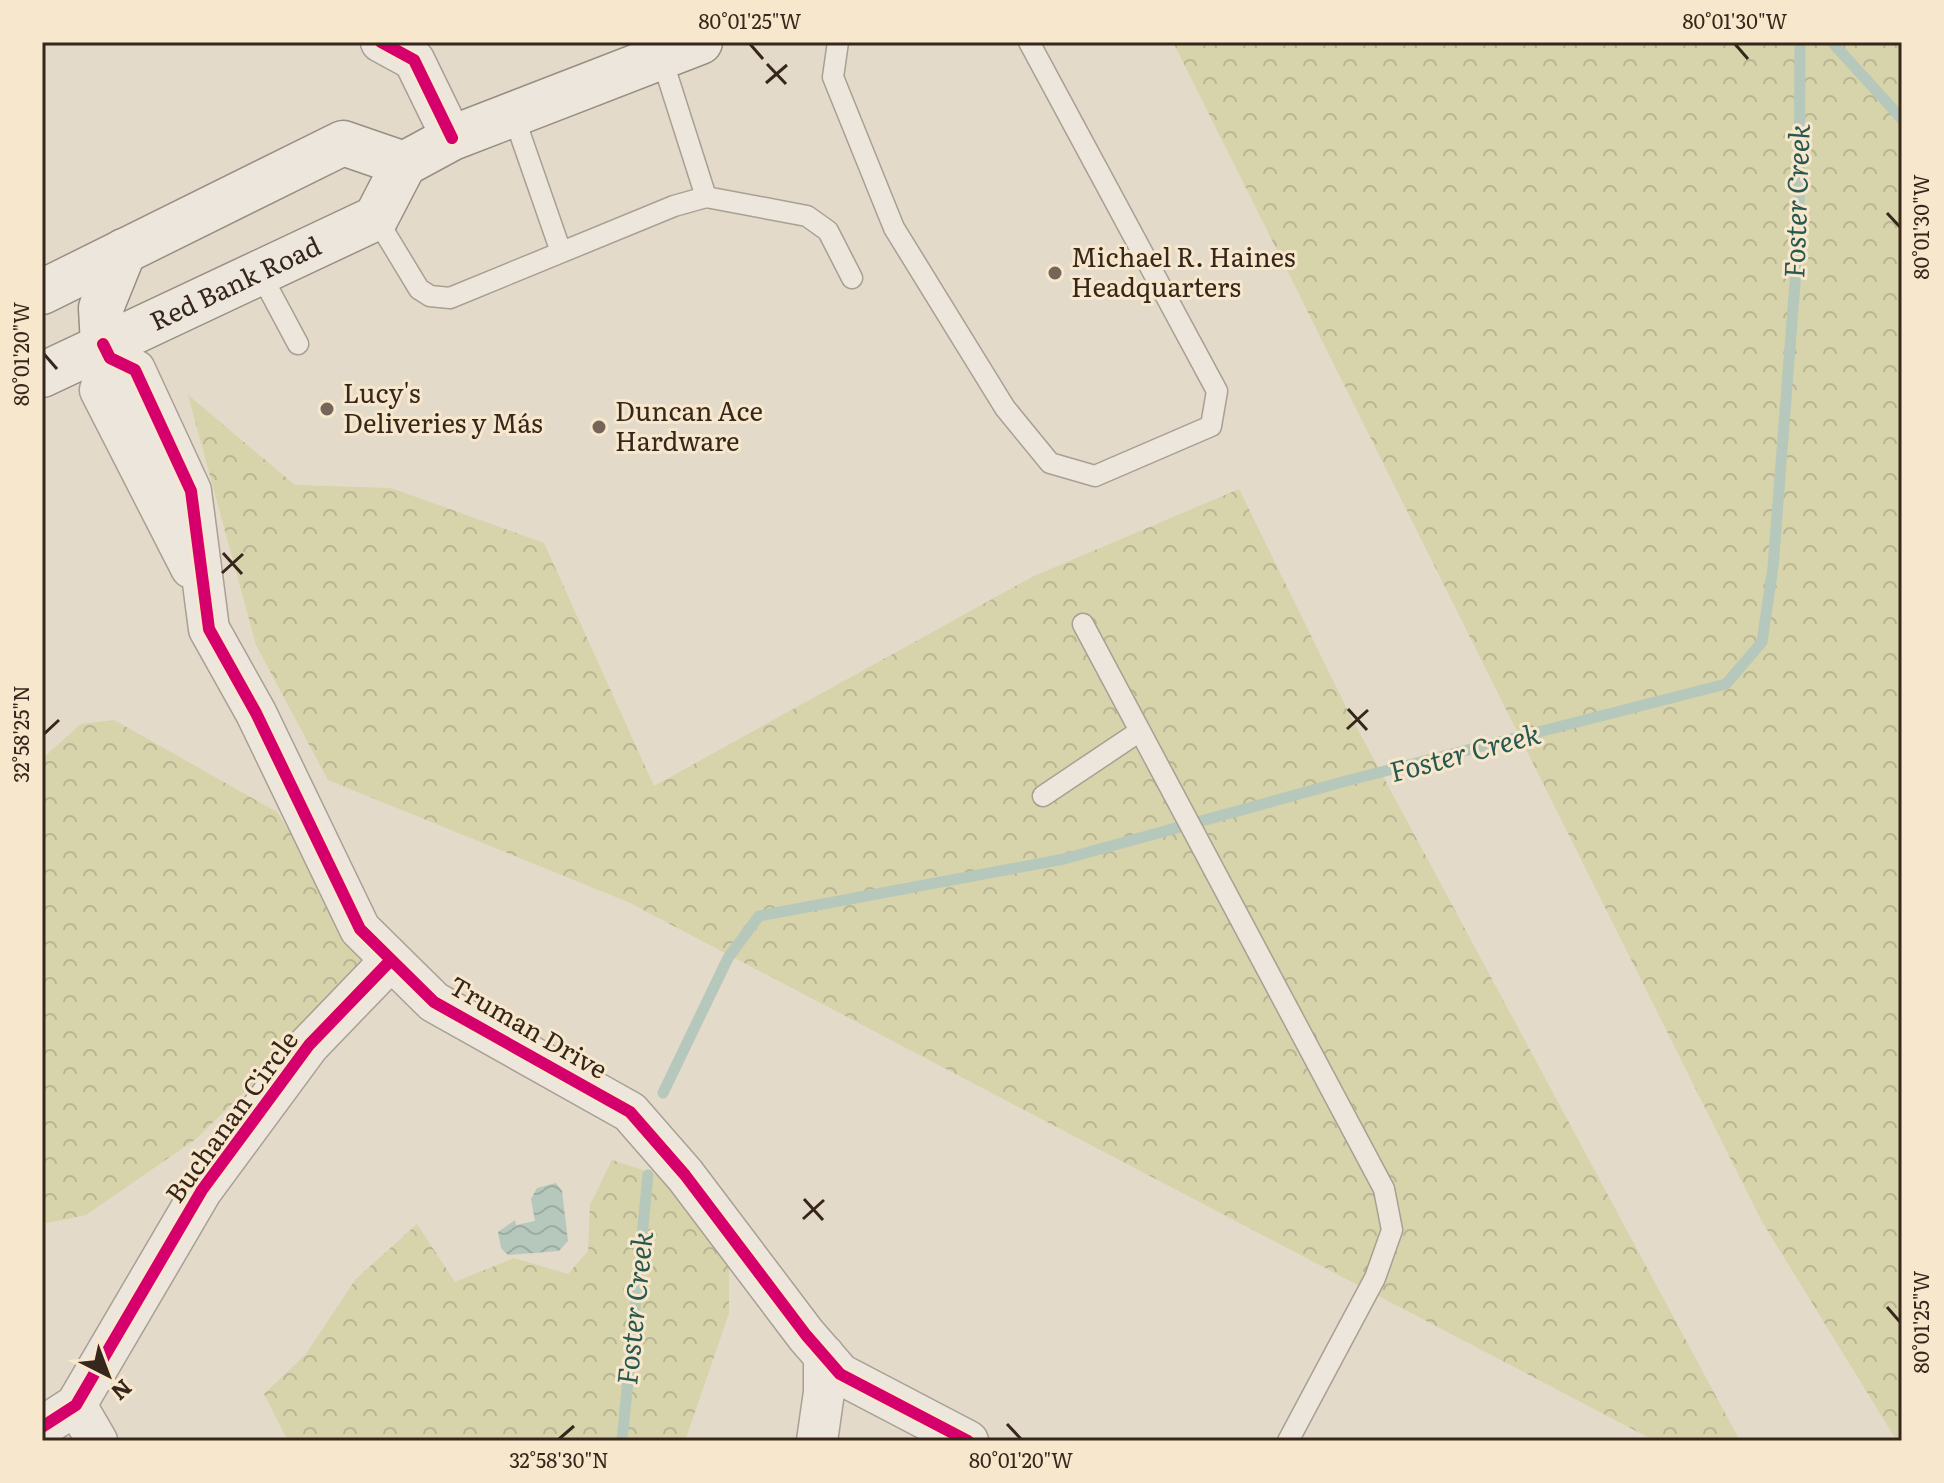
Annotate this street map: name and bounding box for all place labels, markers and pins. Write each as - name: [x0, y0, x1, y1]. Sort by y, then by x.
- place label: Michael R. Haines Headquarters: [1071, 236, 1295, 305]
- marker: Michael R. Haines Headquarters: [1046, 264, 1064, 282]
- place label: Lucy's Deliveries y Más: [343, 372, 543, 441]
- place label: Duncan Ace Hardware: [615, 390, 763, 459]
- marker: Lucy's Deliveries y Más: [318, 400, 336, 418]
- marker: Duncan Ace Hardware: [590, 418, 608, 436]

